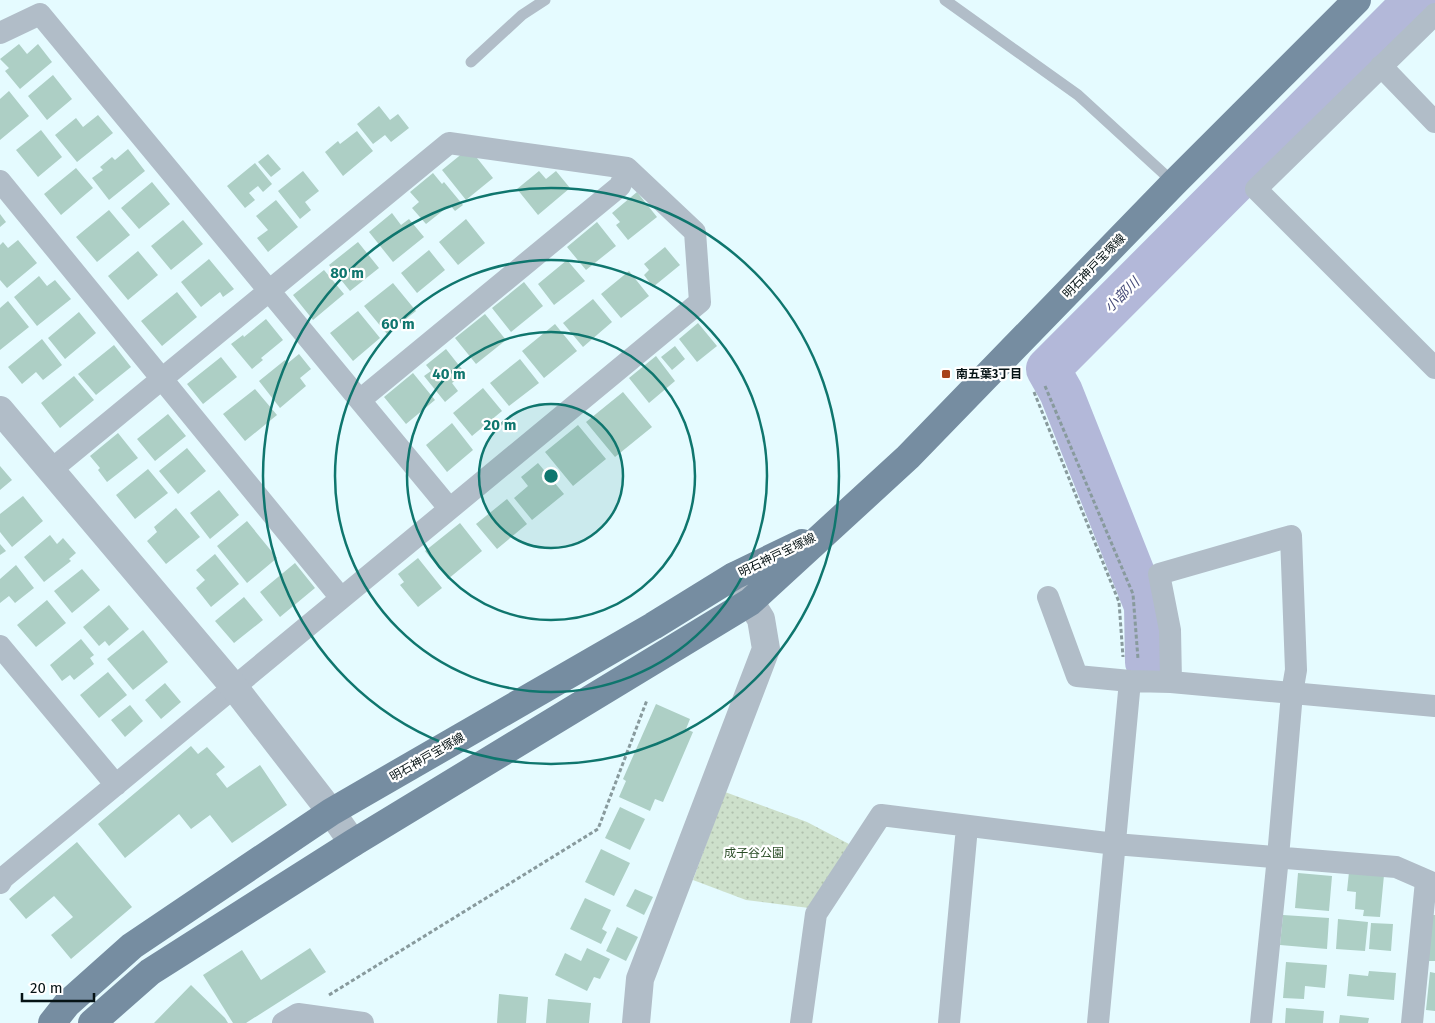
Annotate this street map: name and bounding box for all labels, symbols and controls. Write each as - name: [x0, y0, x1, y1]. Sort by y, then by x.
- street label: 明石神戸宝塚線: [1060, 231, 1128, 301]
- text: 80 m: [330, 264, 364, 282]
- water label: 小部川: [1101, 273, 1144, 316]
- text: 60 m: [381, 315, 415, 333]
- text: 40 m: [432, 365, 466, 383]
- place label: 南五葉3丁目: [956, 367, 1022, 381]
- marker: 南五葉3丁目: [940, 368, 952, 380]
- text: 20 m: [484, 416, 516, 434]
- centre of rings: [542, 467, 560, 485]
- street label: 明石神戸宝塚線: [736, 530, 818, 580]
- street label: 明石神戸宝塚線: [387, 730, 467, 784]
- park label: 成子谷公園: [724, 846, 784, 860]
- scale bar: [22, 970, 95, 1002]
- text: 20 m: [30, 979, 63, 997]

